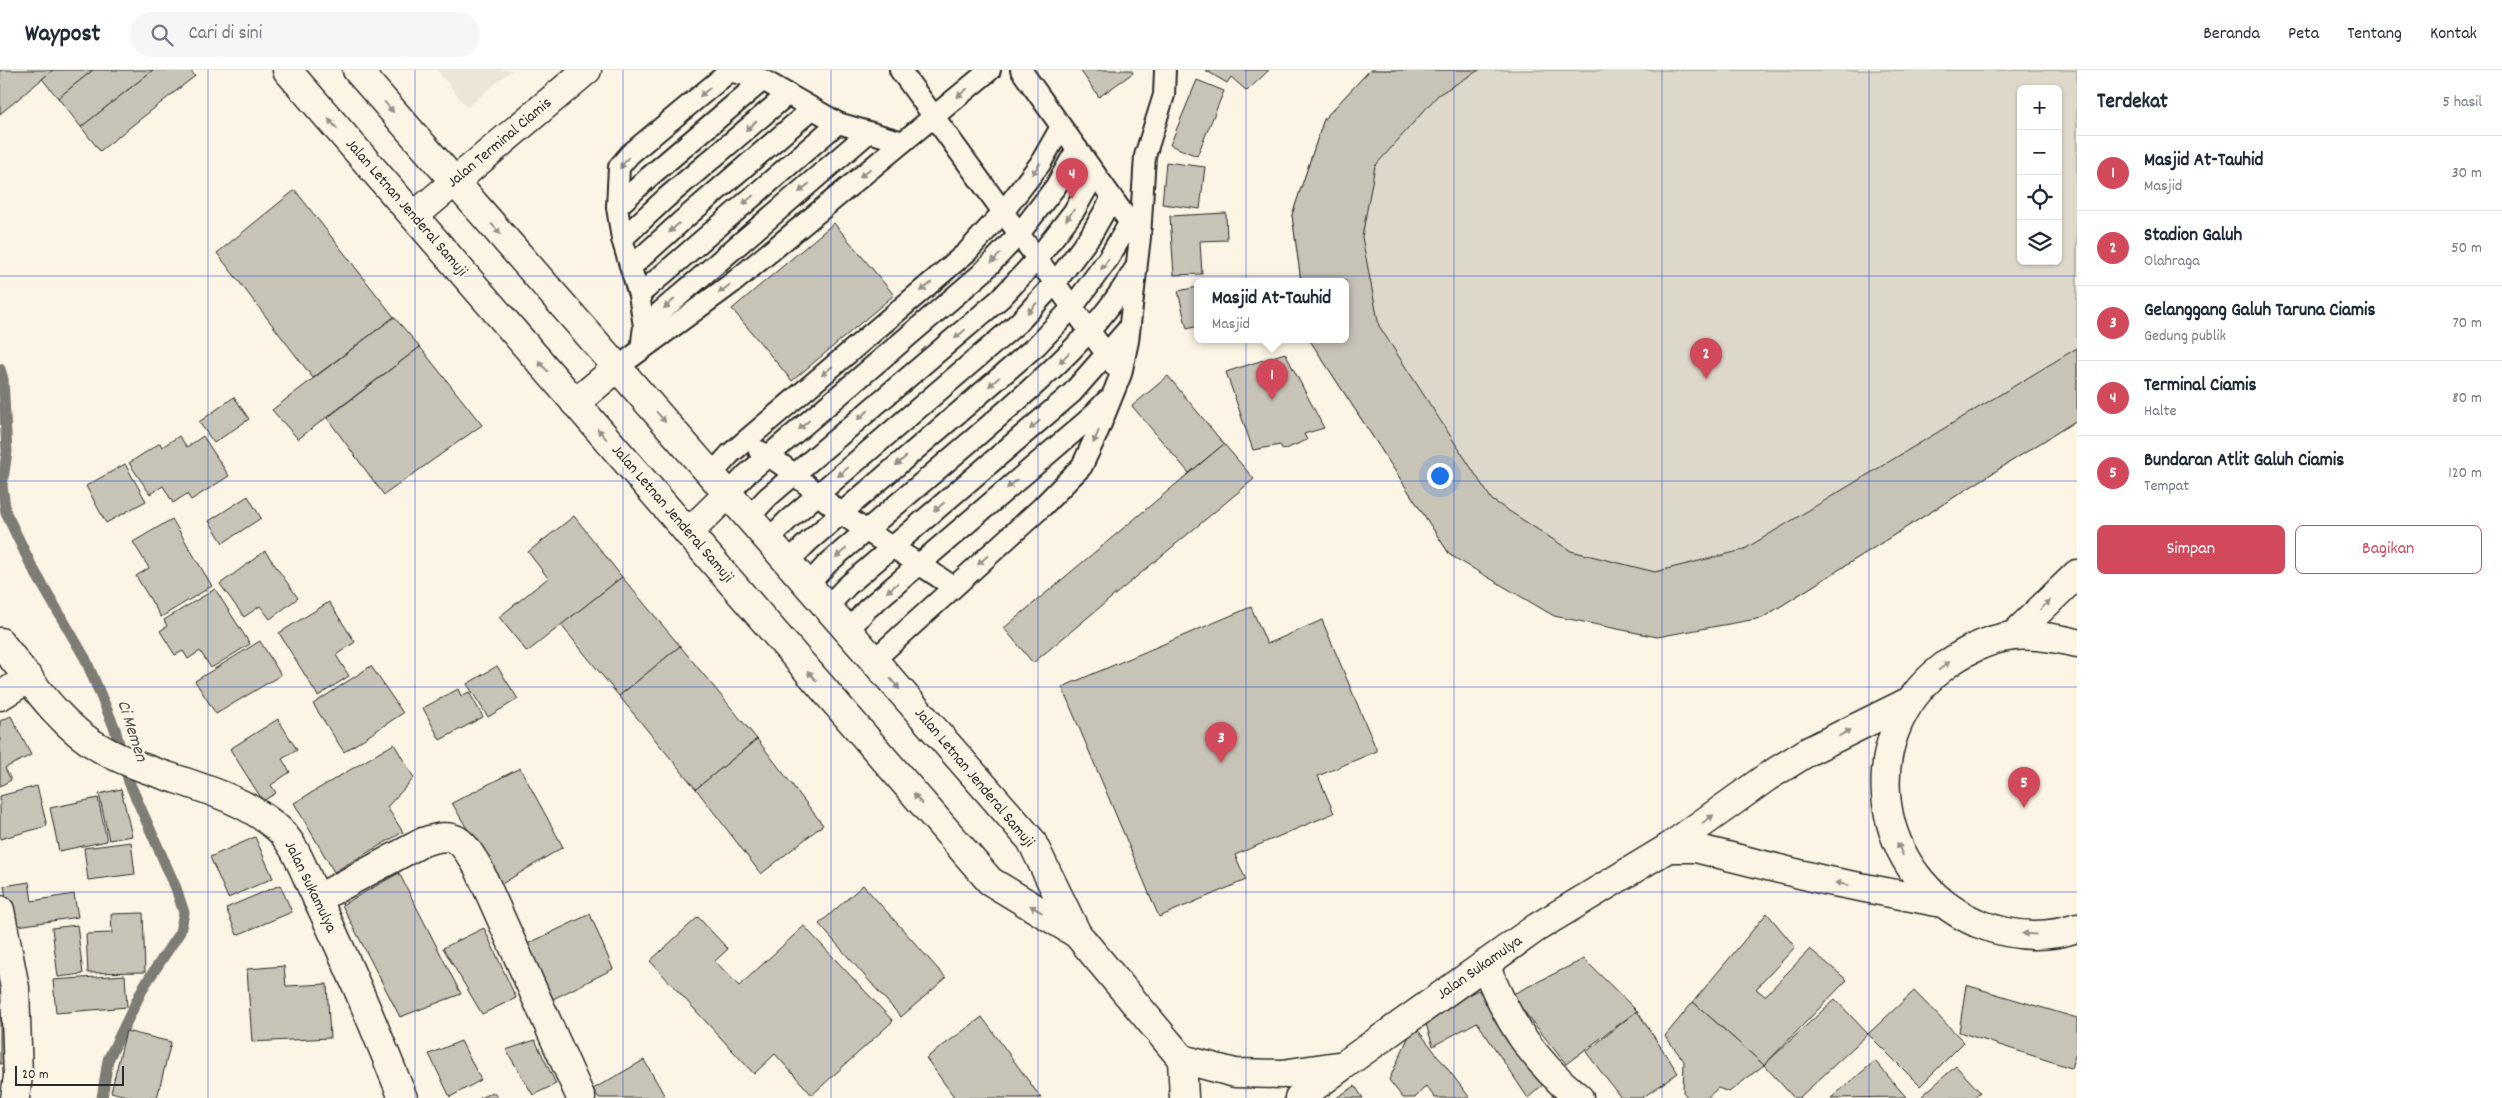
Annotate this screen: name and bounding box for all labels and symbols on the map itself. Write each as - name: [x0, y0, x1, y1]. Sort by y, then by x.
- one-way arrow: [699, 86, 712, 97]
- one-way arrow: [956, 88, 969, 99]
- street label: Jalan Terminal Ciamis: [443, 92, 558, 194]
- one-way arrow: [383, 100, 395, 112]
- one-way arrow: [328, 118, 339, 131]
- one-way arrow: [744, 120, 757, 131]
- street label: Jalan Letnan Jenderal Samuji: [339, 134, 473, 282]
- one-way arrow: [619, 156, 629, 170]
- pin: 4: [1056, 158, 1088, 199]
- one-way arrow: [1031, 162, 1041, 176]
- one-way arrow: [859, 168, 872, 179]
- one-way arrow: [798, 182, 811, 193]
- one-way arrow: [742, 194, 754, 206]
- one-way arrow: [1065, 209, 1075, 222]
- one-way arrow: [491, 222, 502, 235]
- one-way arrow: [668, 222, 680, 234]
- one-way arrow: [991, 251, 1003, 263]
- one-way arrow: [1099, 257, 1110, 270]
- one-way arrow: [919, 281, 932, 292]
- one-way arrow: [718, 284, 731, 294]
- one-way arrow: [663, 298, 675, 310]
- one-way arrow: [1026, 301, 1038, 313]
- one-way arrow: [953, 328, 966, 339]
- pin: 2: [1690, 338, 1722, 379]
- one-way arrow: [1058, 352, 1070, 364]
- pin: 1: [1256, 359, 1288, 400]
- one-way arrow: [538, 360, 549, 372]
- one-way arrow: [821, 365, 833, 377]
- one-way arrow: [988, 376, 1000, 387]
- one-way arrow: [857, 410, 870, 421]
- one-way arrow: [655, 411, 667, 423]
- one-way arrow: [1029, 419, 1041, 431]
- one-way arrow: [797, 420, 810, 431]
- one-way arrow: [596, 429, 608, 441]
- one-way arrow: [1091, 430, 1099, 444]
- street label: Jalan Letnan Jenderal Samuji: [605, 440, 739, 588]
- one-way arrow: [895, 456, 908, 467]
- your location: [1427, 463, 1453, 489]
- one-way arrow: [836, 467, 849, 478]
- one-way arrow: [1007, 478, 1019, 490]
- one-way arrow: [933, 501, 946, 512]
- one-way arrow: [834, 547, 847, 558]
- one-way arrow: [977, 554, 989, 566]
- one-way arrow: [886, 582, 899, 593]
- one-way arrow: [2039, 599, 2051, 611]
- one-way arrow: [1937, 661, 1950, 672]
- one-way arrow: [806, 671, 818, 683]
- one-way arrow: [889, 678, 901, 690]
- water label: Ci Memen: [109, 697, 153, 766]
- street label: Jalan Letnan Jenderal Samuji: [908, 703, 1040, 853]
- pin: 3: [1205, 722, 1237, 763]
- one-way arrow: [1838, 729, 1852, 737]
- pin: 5: [2008, 767, 2040, 808]
- one-way arrow: [913, 792, 924, 805]
- one-way arrow: [1701, 814, 1714, 824]
- street label: Jalan Sukamulya: [278, 837, 342, 937]
- one-way arrow: [1896, 842, 1904, 856]
- one-way arrow: [1834, 879, 1850, 887]
- one-way arrow: [1029, 904, 1042, 913]
- street label: Jalan Sukamulya: [1433, 930, 1528, 1006]
- one-way arrow: [2021, 930, 2037, 938]
- scale bar: [15, 1063, 124, 1086]

